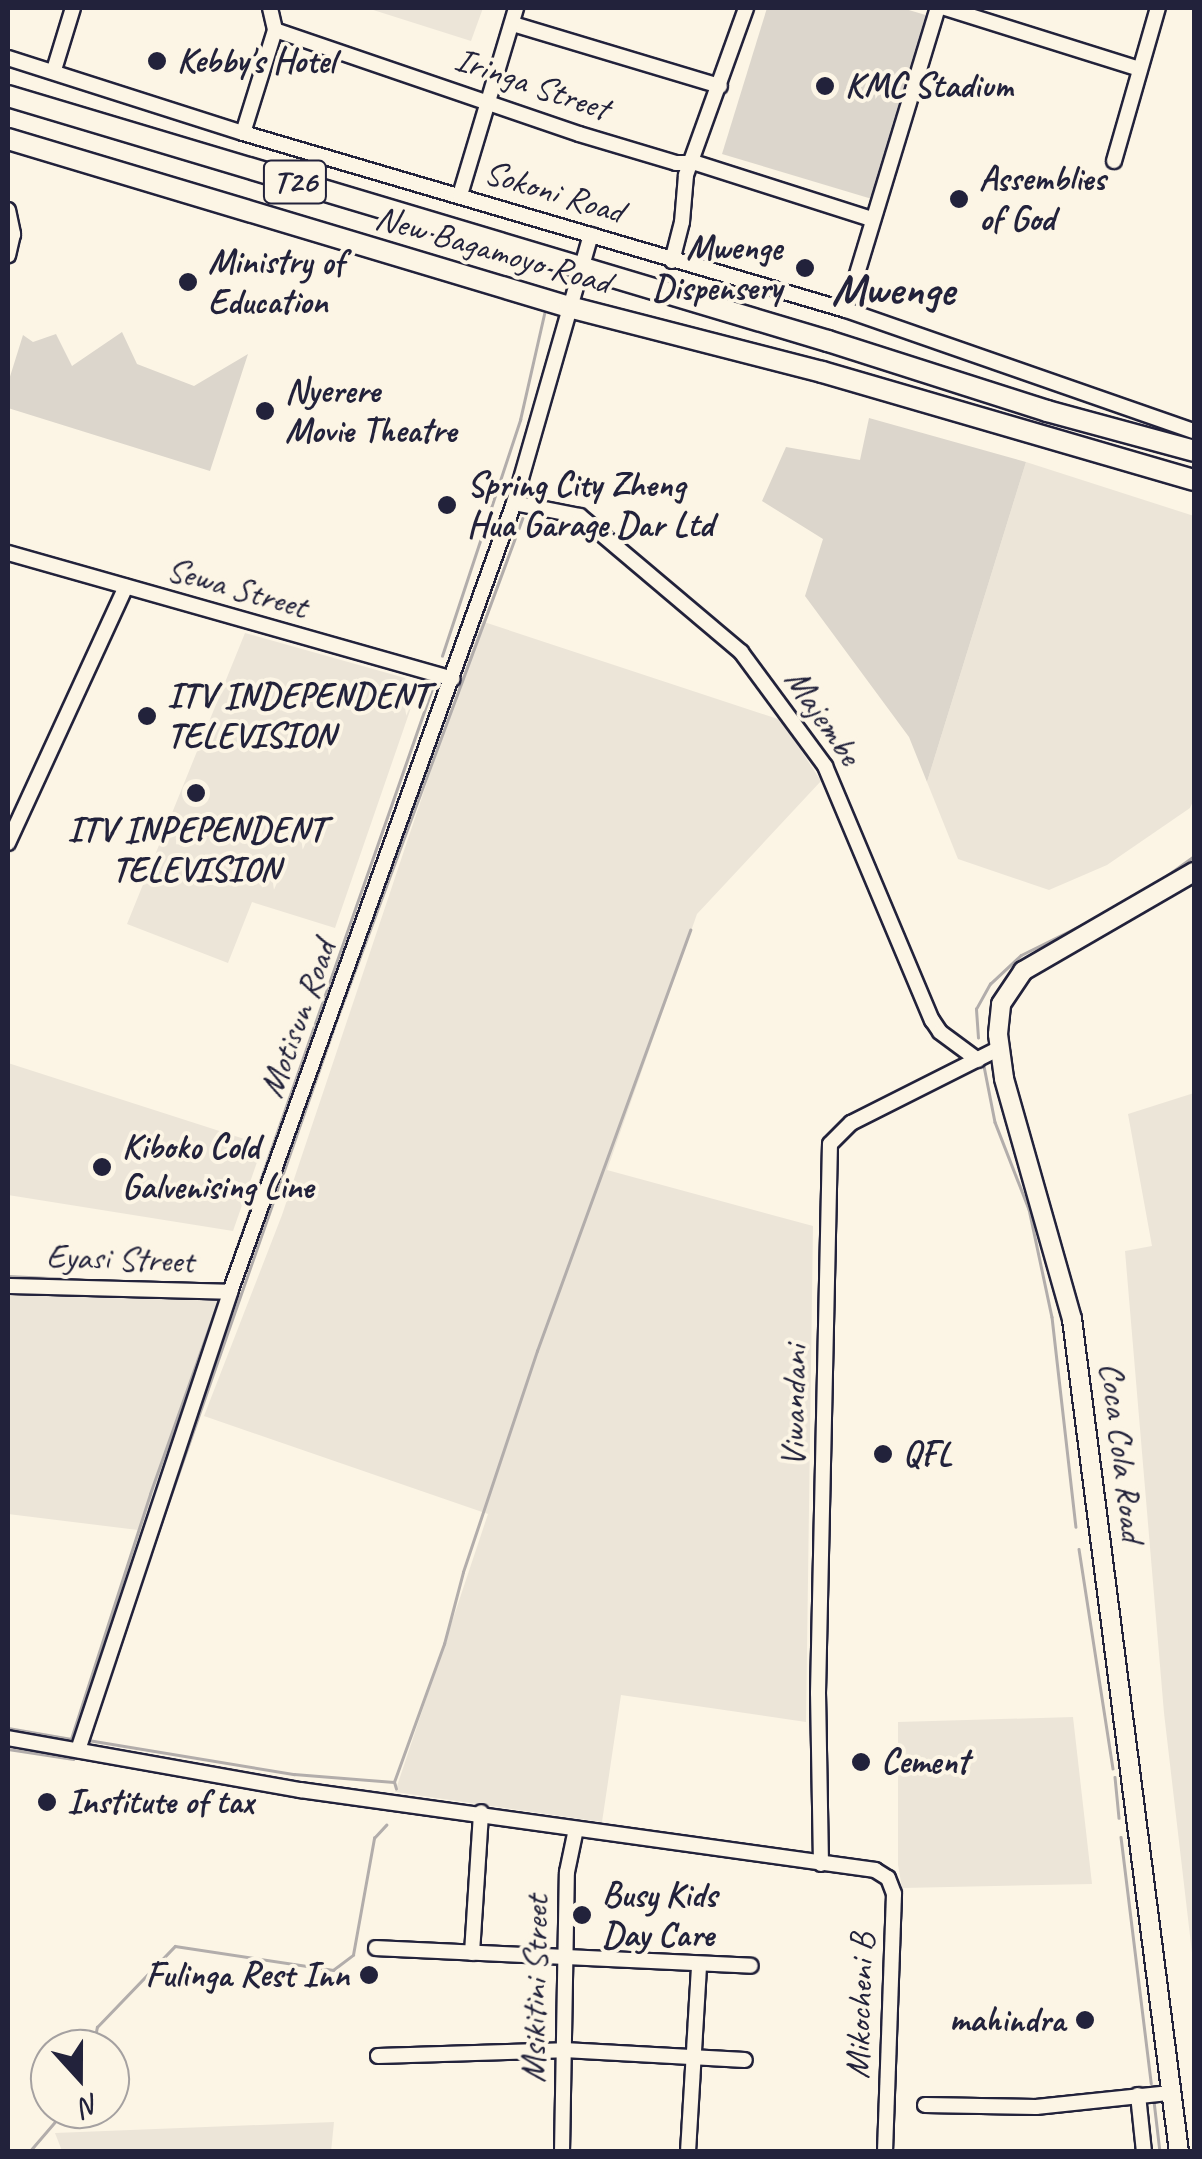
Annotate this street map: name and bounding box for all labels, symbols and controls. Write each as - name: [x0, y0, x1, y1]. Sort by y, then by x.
- street label: Iringa Street: [450, 38, 614, 130]
- place label: Kebby's Hotel: [177, 40, 335, 82]
- marker: Kebby's Hotel: [146, 50, 168, 72]
- place label: KMC Stadium: [845, 65, 1013, 107]
- marker: KMC Stadium: [814, 75, 836, 97]
- street label: Sokoni Road: [479, 151, 629, 233]
- road number: T26: [262, 155, 328, 209]
- place label: Assemblies of God: [979, 158, 1105, 240]
- marker: Assemblies of God: [948, 188, 970, 210]
- street label: New Bagamoyo Road: [370, 196, 616, 304]
- place label: Mwenge Dispensery: [652, 227, 782, 309]
- place label: Ministry of Education: [208, 241, 344, 323]
- marker: Mwenge Dispensery: [792, 255, 818, 281]
- district label: Mwenge: [831, 263, 955, 317]
- marker: Ministry of Education: [177, 271, 199, 293]
- place label: Nyerere Movie Theatre: [285, 370, 457, 452]
- marker: Nyerere Movie Theatre: [254, 400, 276, 422]
- place label: Spring City Zheng Hua Garage Dar Ltd: [467, 464, 713, 546]
- marker: Spring City Zheng Hua Garage Dar Ltd: [436, 494, 458, 516]
- street label: Sewa Street: [162, 548, 312, 628]
- street label: Majembe: [776, 661, 870, 773]
- place label: ITV INDEPENDENT TELEVISION: [167, 675, 432, 757]
- marker: ITV INDEPENDENT TELEVISION: [136, 705, 158, 727]
- marker: ITV INPEPENDENT TELEVISION: [185, 782, 207, 804]
- place label: ITV INPEPENDENT TELEVISION: [65, 809, 327, 891]
- street label: Motisun Road: [250, 935, 346, 1103]
- place label: Kiboko Cold Galvenising Line: [122, 1126, 314, 1208]
- marker: Kiboko Cold Galvenising Line: [91, 1156, 113, 1178]
- street label: Eyasi Street: [45, 1235, 195, 1283]
- street label: Viwandani: [772, 1345, 816, 1467]
- street label: Coca Cola Road: [1090, 1360, 1154, 1544]
- place label: QFL: [903, 1433, 951, 1475]
- marker: QFL: [872, 1443, 894, 1465]
- place label: Cement: [881, 1741, 969, 1783]
- marker: Cement: [850, 1751, 872, 1773]
- place label: Institute of tax: [67, 1781, 255, 1823]
- marker: Institute of tax: [36, 1791, 58, 1813]
- place label: Busy Kids Day Care: [602, 1874, 717, 1956]
- street label: Msikitini Street: [512, 1895, 558, 2083]
- marker: Busy Kids Day Care: [571, 1904, 593, 1926]
- street label: Mikocheni B: [836, 1932, 884, 2080]
- place label: Fulinga Rest Inn: [146, 1954, 349, 1996]
- marker: Fulinga Rest Inn: [358, 1964, 380, 1986]
- place label: mahindra: [949, 1999, 1065, 2041]
- marker: mahindra: [1074, 2009, 1096, 2031]
- north arrow: [30, 2029, 130, 2129]
- text: N: [76, 2086, 105, 2125]

